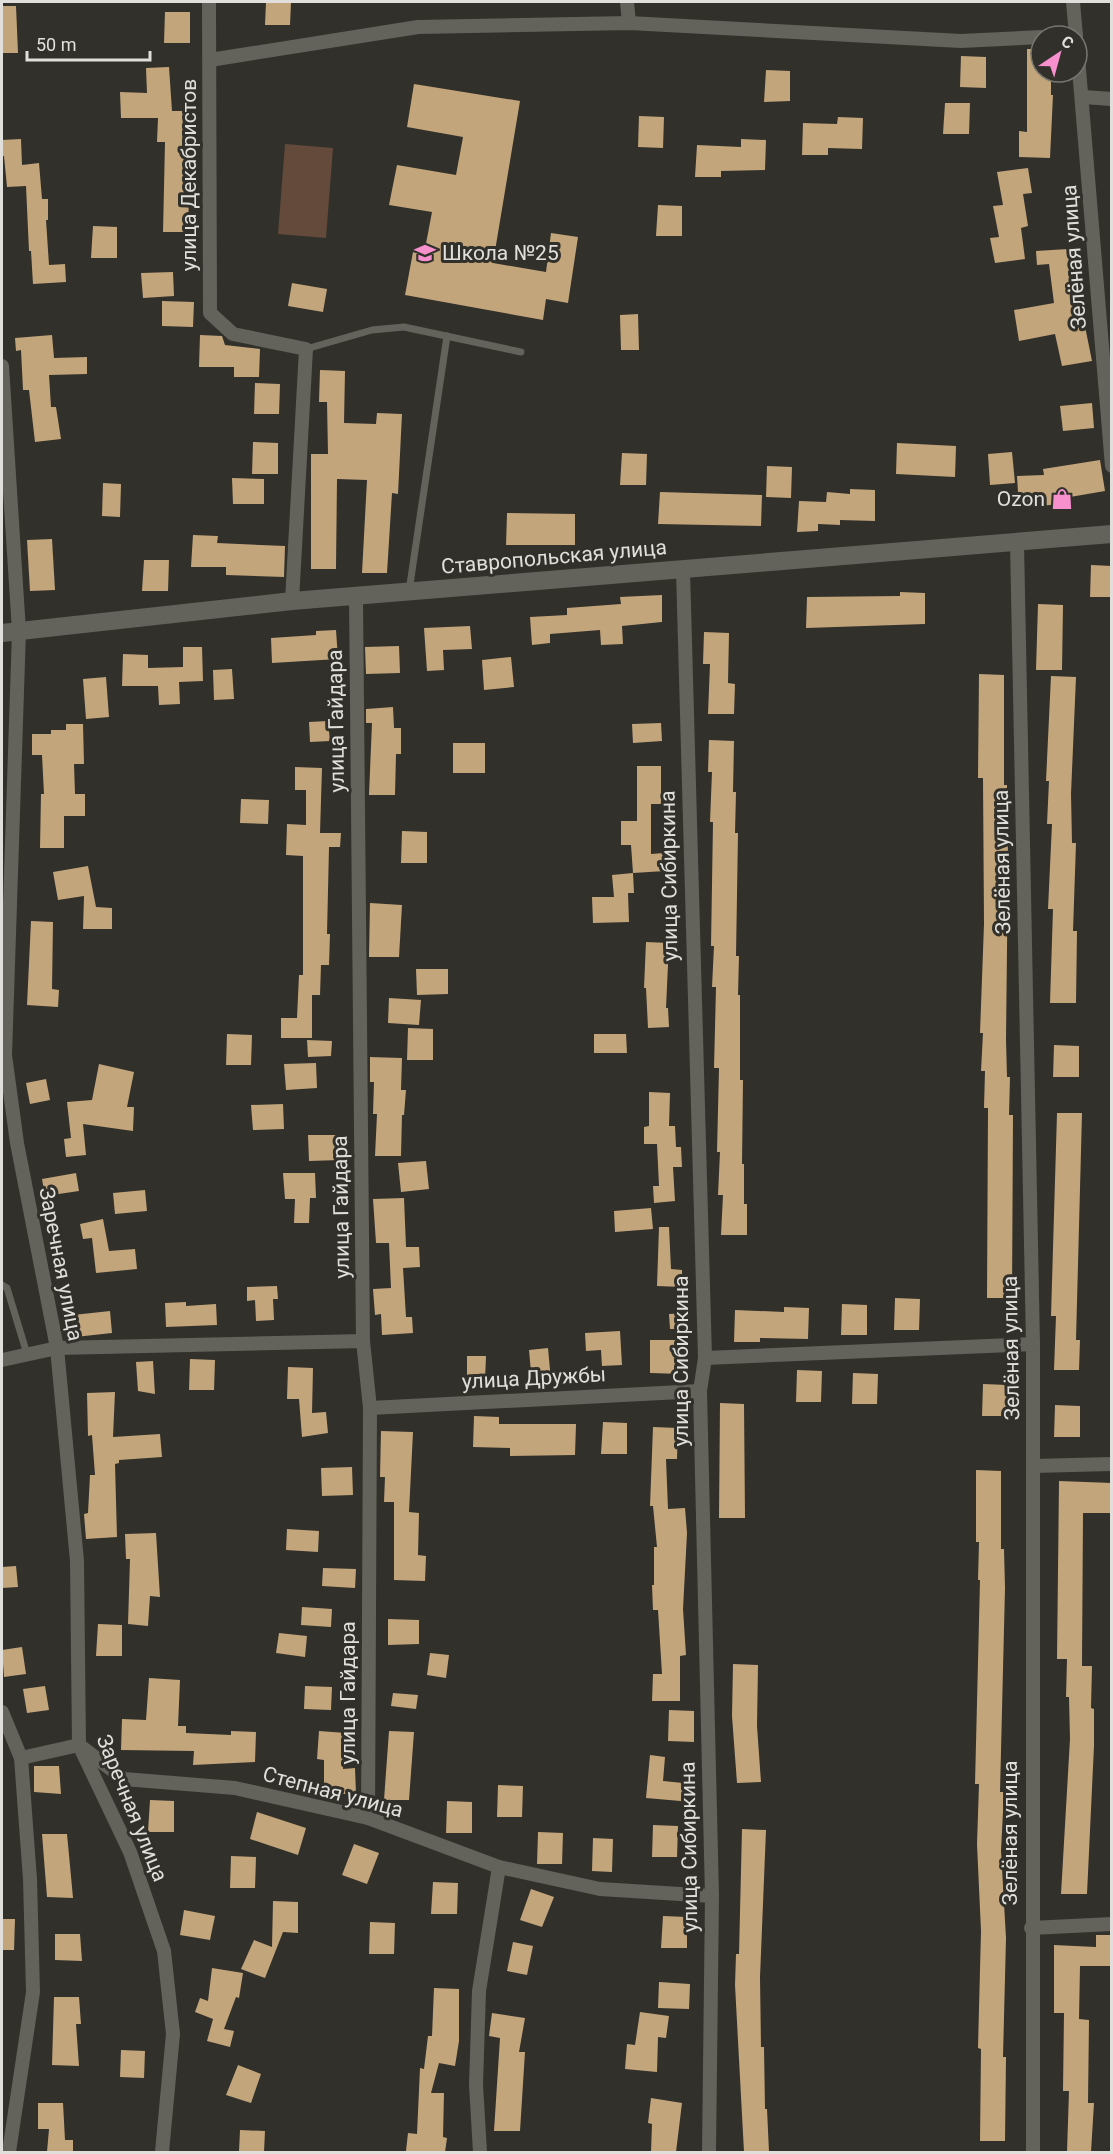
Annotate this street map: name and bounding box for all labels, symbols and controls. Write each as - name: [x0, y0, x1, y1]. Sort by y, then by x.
- scale bar: [27, 24, 150, 62]
- north arrow: [1029, 24, 1089, 84]
- text: С: [1058, 32, 1077, 53]
- text: 50 m: [36, 34, 76, 55]
- street label: улица Декабристов: [177, 79, 201, 271]
- street label: Зелёная улица: [1057, 184, 1091, 330]
- school or university icon: Школа №25: [413, 241, 437, 265]
- place label: Школа №25: [442, 241, 559, 265]
- place label: Ozon: [997, 487, 1045, 511]
- shop icon: Ozon: [1050, 487, 1074, 511]
- street label: Ставропольская улица: [440, 535, 668, 579]
- street label: улица Гайдара: [323, 649, 349, 793]
- street label: Зелёная улица: [989, 789, 1015, 935]
- street label: улица Сибиркина: [656, 790, 682, 962]
- street label: улица Гайдара: [328, 1135, 354, 1279]
- street label: Заречная улица: [34, 1185, 88, 1343]
- street label: улица Сибиркина: [669, 1275, 693, 1447]
- street label: Зелёная улица: [998, 1275, 1024, 1421]
- street label: улица Дружбы: [461, 1362, 607, 1394]
- street label: улица Гайдара: [336, 1621, 360, 1765]
- street label: Заречная улица: [92, 1731, 172, 1885]
- street label: улица Сибиркина: [676, 1761, 702, 1933]
- street label: Зелёная улица: [998, 1761, 1022, 1905]
- street label: Степная улица: [260, 1762, 406, 1822]

